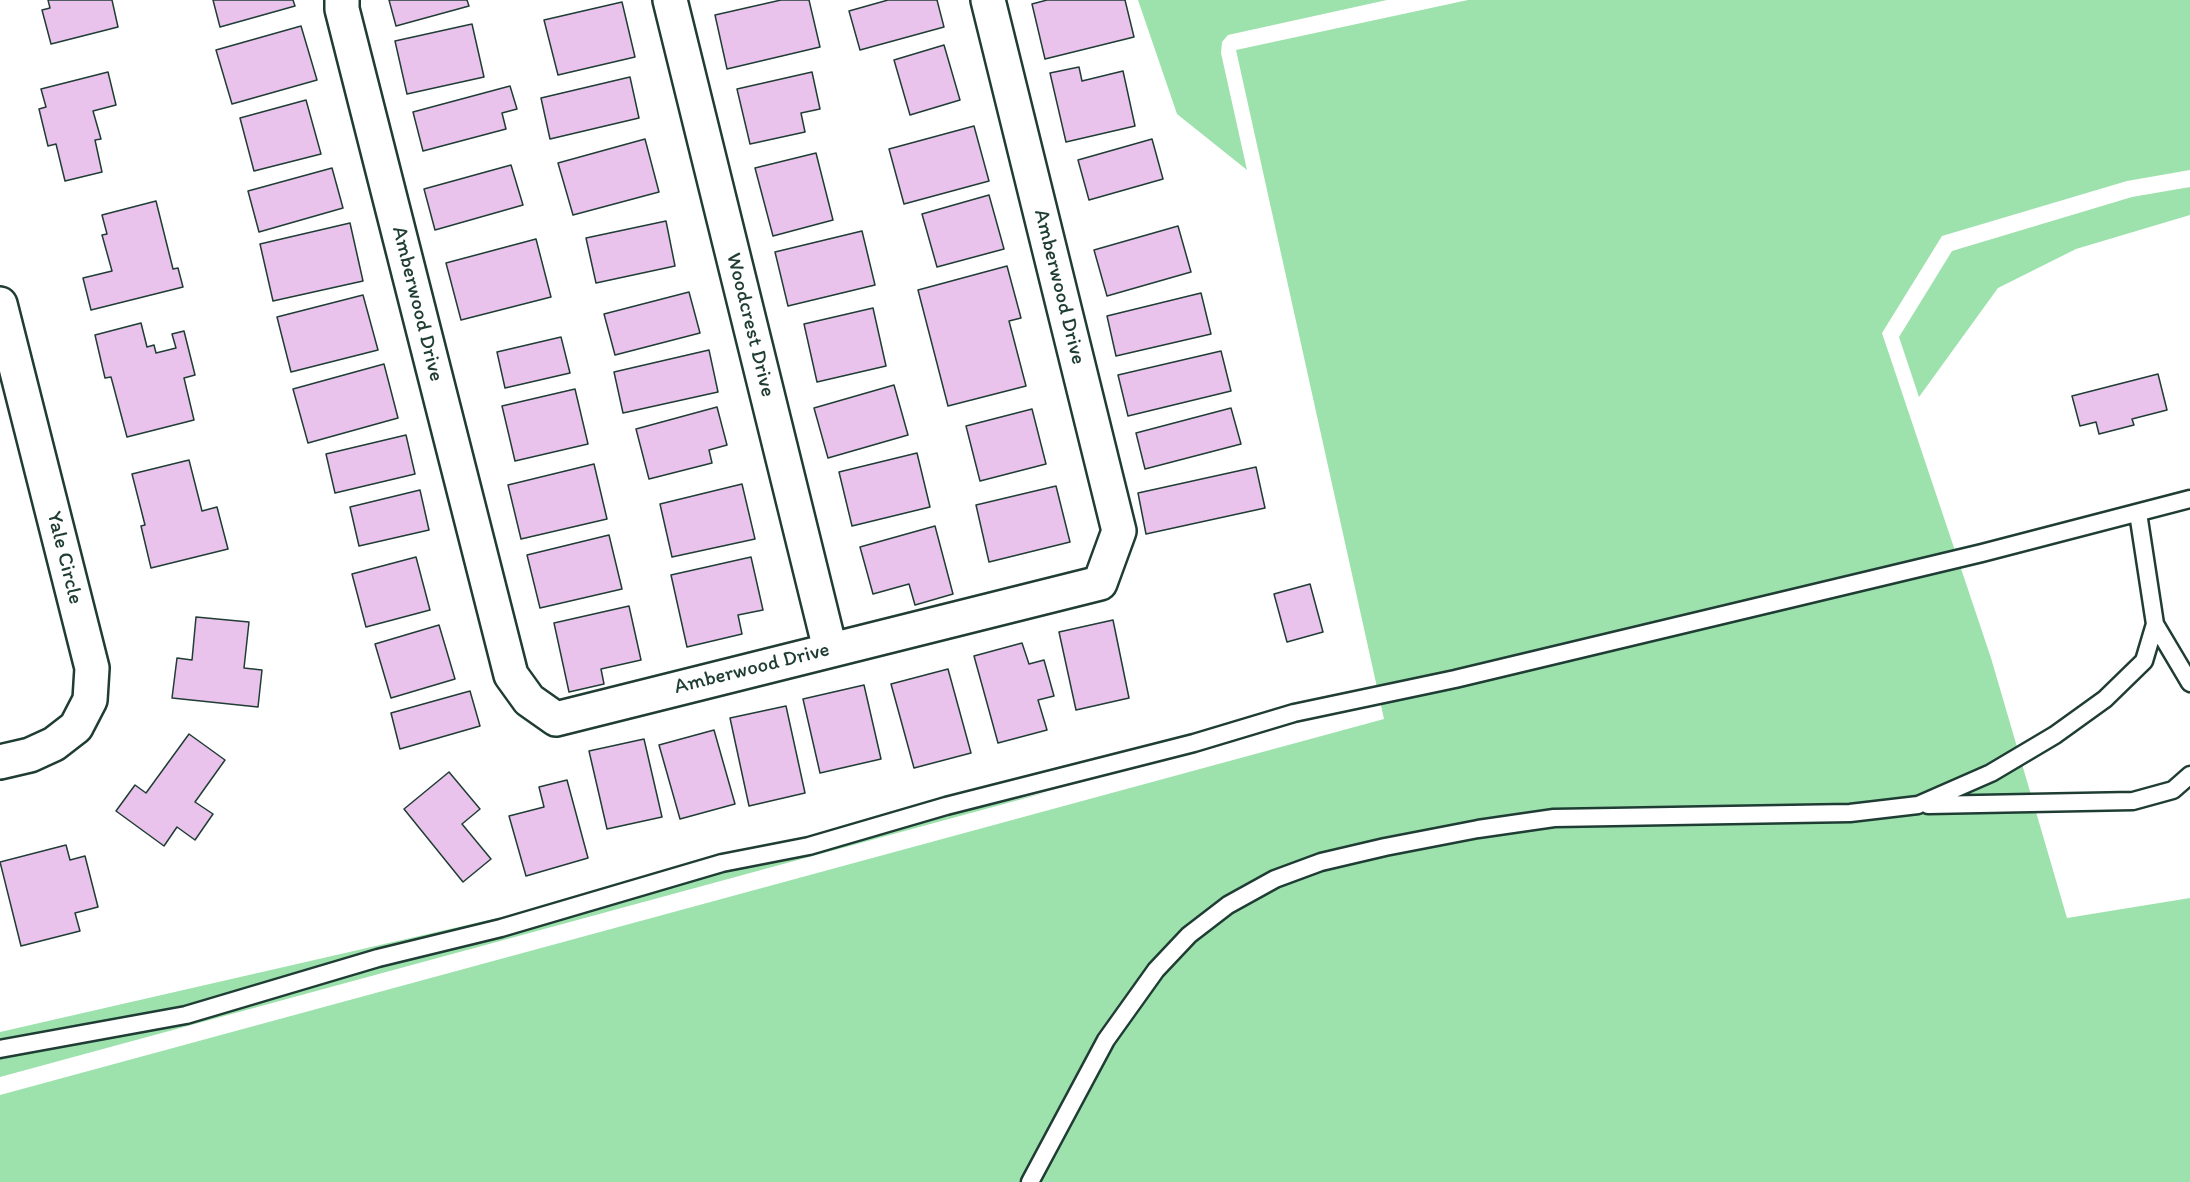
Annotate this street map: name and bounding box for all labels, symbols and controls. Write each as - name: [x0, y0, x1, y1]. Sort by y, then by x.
- street label: Amberwood Drive: [1028, 207, 1090, 367]
- street label: Amberwood Drive: [386, 224, 448, 384]
- street label: Woodcrest Drive: [720, 250, 780, 400]
- street label: Yale Circle: [40, 509, 88, 607]
- street label: Amberwood Drive: [672, 638, 832, 700]

